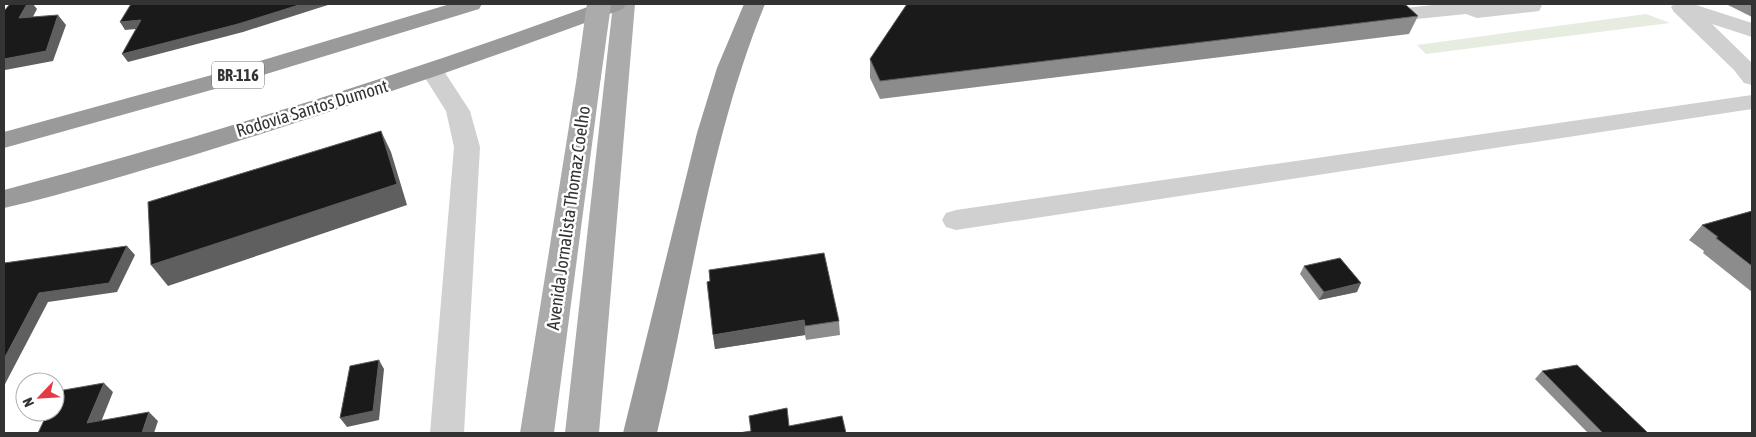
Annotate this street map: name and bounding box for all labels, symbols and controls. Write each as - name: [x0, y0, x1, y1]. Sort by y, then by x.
- road number: BR-116: [212, 62, 264, 88]
- street label: Rodovia Santos Dumont: [234, 75, 390, 141]
- street label: Avenida Jornalista Thomaz Coelho: [542, 105, 594, 331]
- north arrow: [15, 372, 65, 422]
- text: N: [19, 395, 37, 410]

